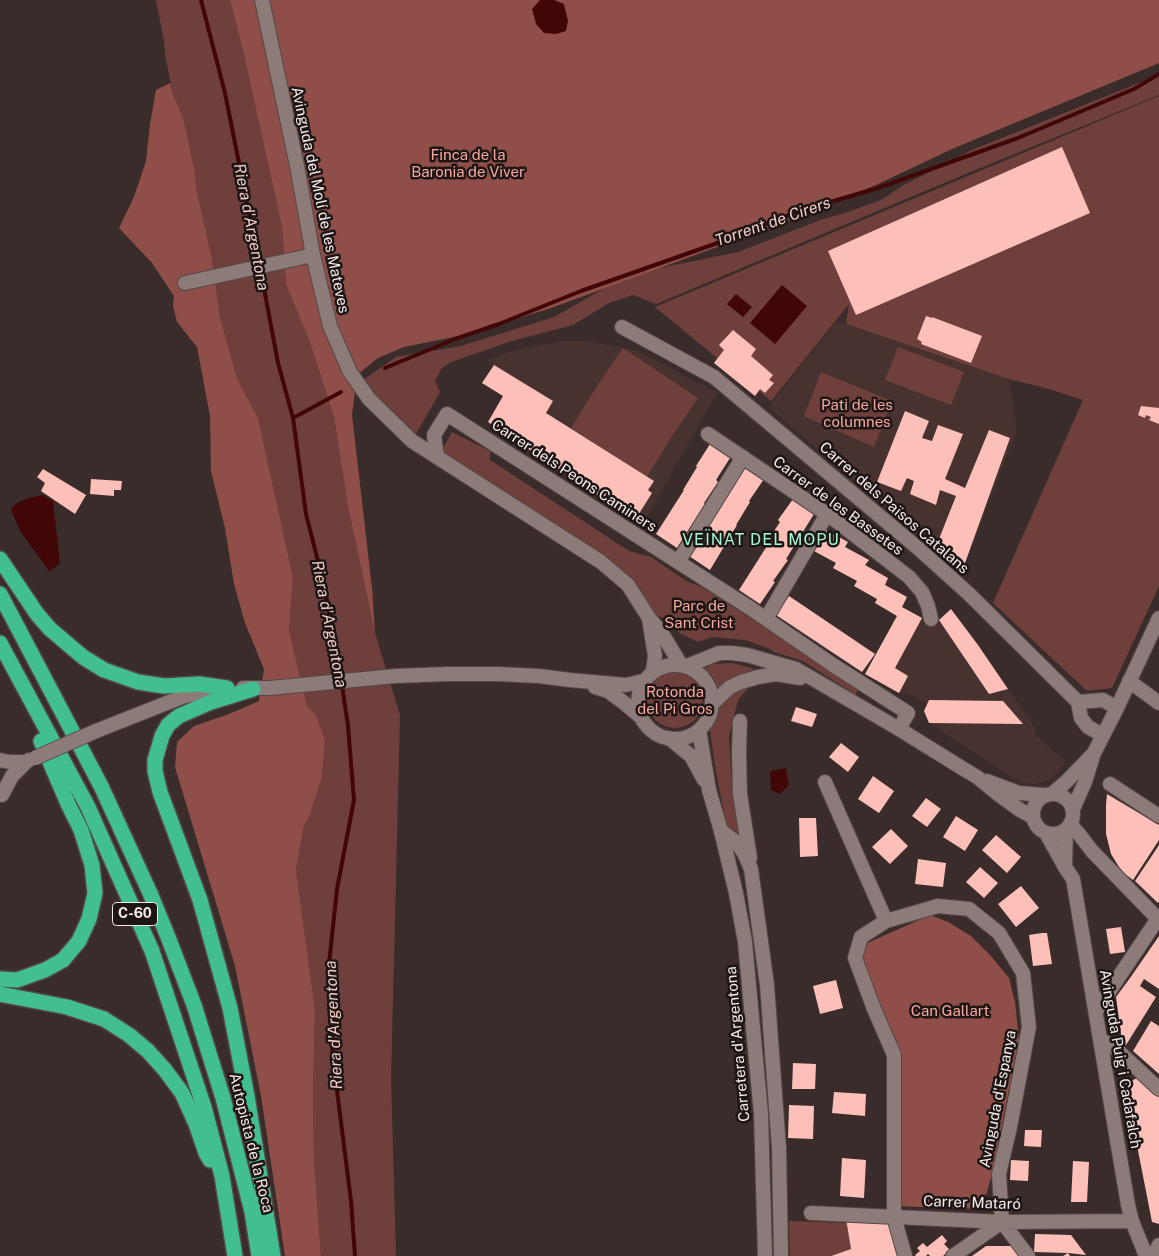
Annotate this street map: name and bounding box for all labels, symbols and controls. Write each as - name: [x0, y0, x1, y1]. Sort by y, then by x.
- street label: Avinguda del Molí de les Mateves: [287, 85, 353, 315]
- park label: Finca de la Baronia de Viver: [411, 146, 525, 181]
- water label: Riera d'Argentona: [229, 162, 273, 292]
- water label: Torrent de Cirers: [713, 193, 833, 251]
- park label: Pati de les columnes: [821, 396, 893, 431]
- street label: Carrer dels Peons Caminers: [488, 416, 660, 536]
- street label: Carrer dels Països Catalans: [816, 438, 972, 578]
- street label: Carrer de les Bassetes: [769, 453, 907, 559]
- district label: VEÏNAT DEL MOPU: [680, 530, 842, 550]
- water label: Riera d'Argentona: [307, 559, 351, 689]
- park label: Parc de Sant Crist: [664, 597, 734, 632]
- park label: Rotonda del Pi Gros: [637, 683, 713, 718]
- road number: C-60: [112, 902, 158, 926]
- water label: Riera d'Argentona: [321, 960, 347, 1090]
- street label: Carretera d'Argentona: [722, 966, 754, 1122]
- street label: Avinguda Puig i Cadafalch: [1095, 968, 1145, 1150]
- park label: Can Gallart: [911, 1002, 989, 1020]
- street label: Avinguda d'Espanya: [976, 1029, 1020, 1169]
- street label: Autopista de la Roca: [225, 1071, 277, 1215]
- street label: Carrer Mataró: [923, 1192, 1021, 1214]

